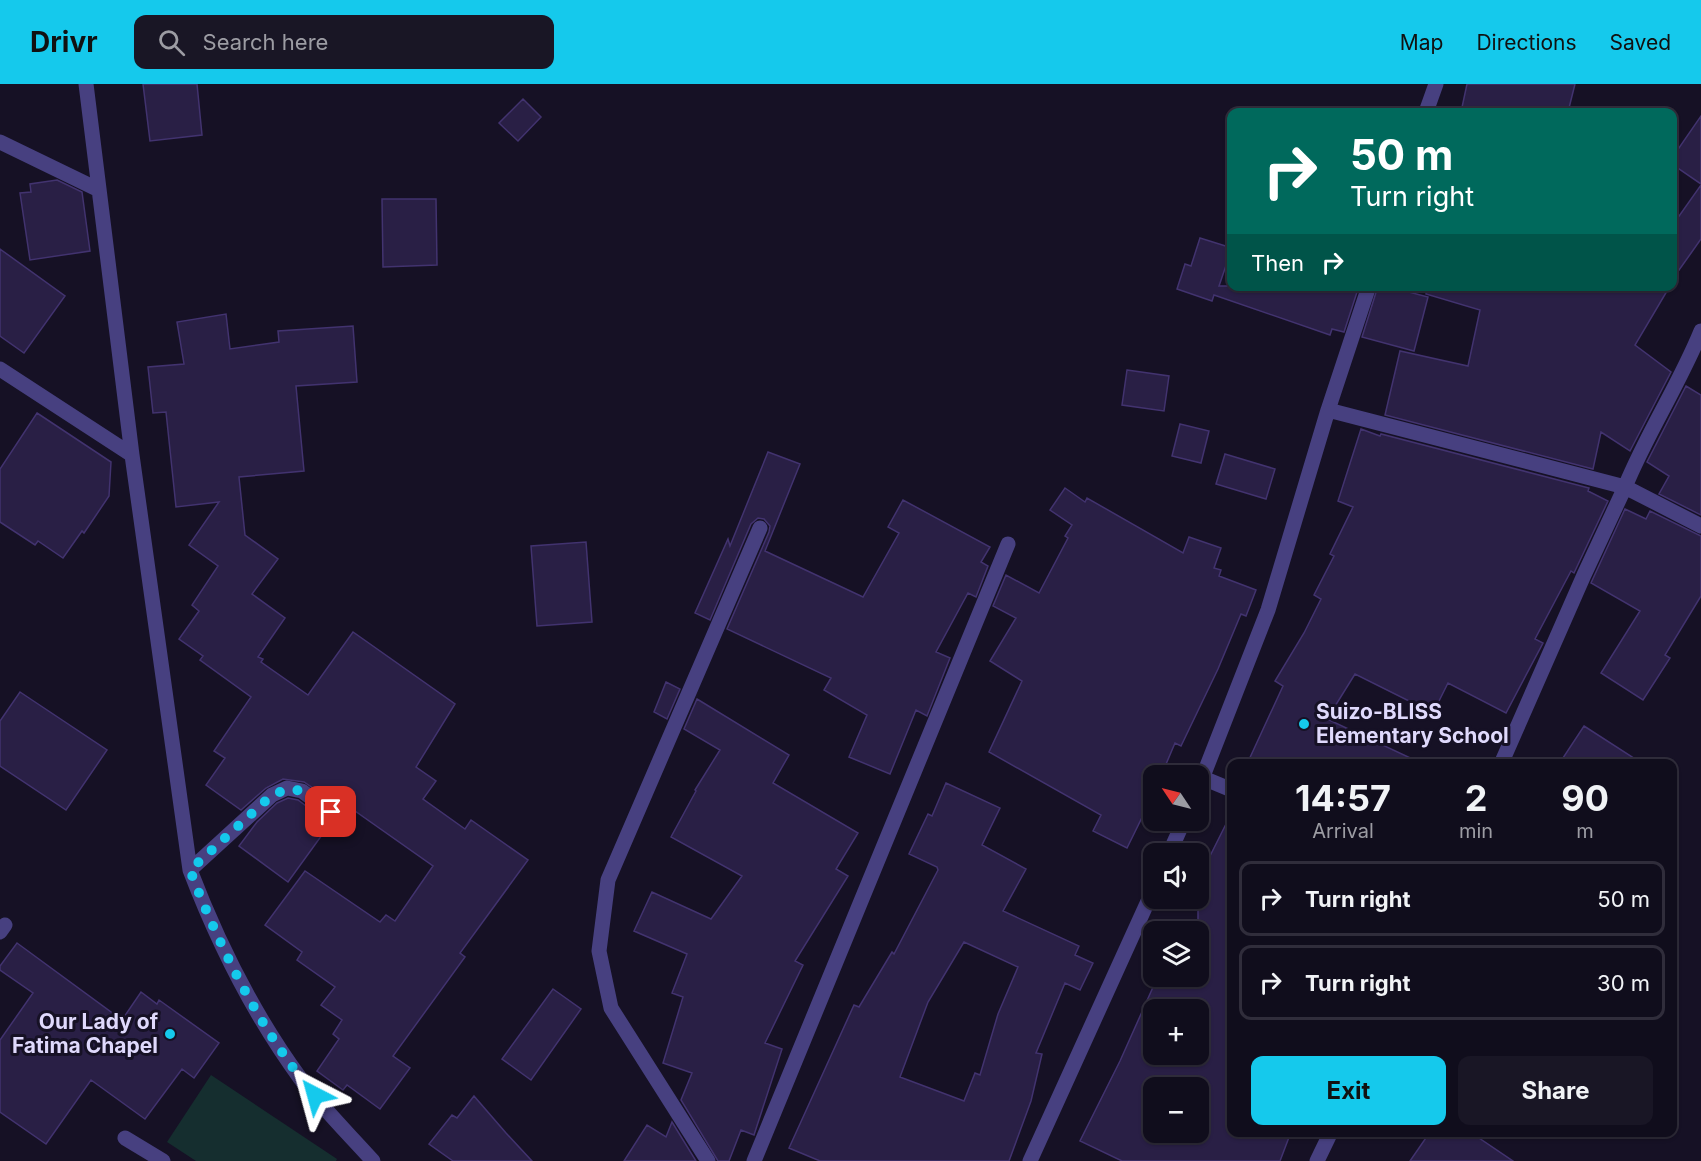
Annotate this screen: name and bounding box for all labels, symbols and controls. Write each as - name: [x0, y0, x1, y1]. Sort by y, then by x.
- search box: [134, 15, 554, 69]
- text: Drivr: [30, 25, 98, 59]
- icon: search: [155, 26, 188, 59]
- text: Search here: [203, 29, 328, 55]
- text: Map: [1400, 30, 1443, 55]
- text: Directions: [1476, 30, 1577, 55]
- text: Saved: [1610, 30, 1671, 55]
- text: 50 m: [1350, 129, 1453, 180]
- icon: right: [1251, 132, 1329, 210]
- text: Turn right: [1350, 180, 1474, 213]
- icon: right: [1316, 246, 1349, 279]
- text: Then: [1251, 250, 1304, 276]
- place label: Suizo-BLISS Elementary School: [1316, 699, 1509, 748]
- marker: Suizo-BLISS Elementary School: [1297, 717, 1311, 731]
- north arrow: [1143, 765, 1209, 831]
- map controls: [1143, 765, 1209, 1143]
- text: 14:57: [1295, 776, 1391, 820]
- text: 2: [1465, 776, 1487, 820]
- text: 90: [1561, 776, 1609, 820]
- pin: [305, 786, 356, 837]
- icon: arrive: [314, 795, 347, 828]
- text: Arrival: [1312, 819, 1374, 843]
- text: min: [1459, 819, 1493, 843]
- text: m: [1576, 819, 1594, 843]
- button: sound: [1143, 843, 1209, 909]
- icon: right: [1254, 882, 1287, 915]
- text: Turn right: [1305, 886, 1411, 912]
- text: 50 m: [1597, 886, 1650, 912]
- button: layers: [1143, 921, 1209, 987]
- icon: right: [1254, 966, 1287, 999]
- text: Turn right: [1305, 970, 1411, 996]
- text: 30 m: [1597, 970, 1650, 996]
- button: +: [1143, 999, 1209, 1065]
- place label: Our Lady of Fatima Chapel: [12, 1009, 159, 1058]
- marker: Our Lady of Fatima Chapel: [163, 1027, 177, 1041]
- button: Exit: [1251, 1056, 1446, 1125]
- button: Share: [1458, 1056, 1653, 1125]
- position arrow: [283, 1063, 347, 1127]
- button: −: [1143, 1077, 1209, 1143]

